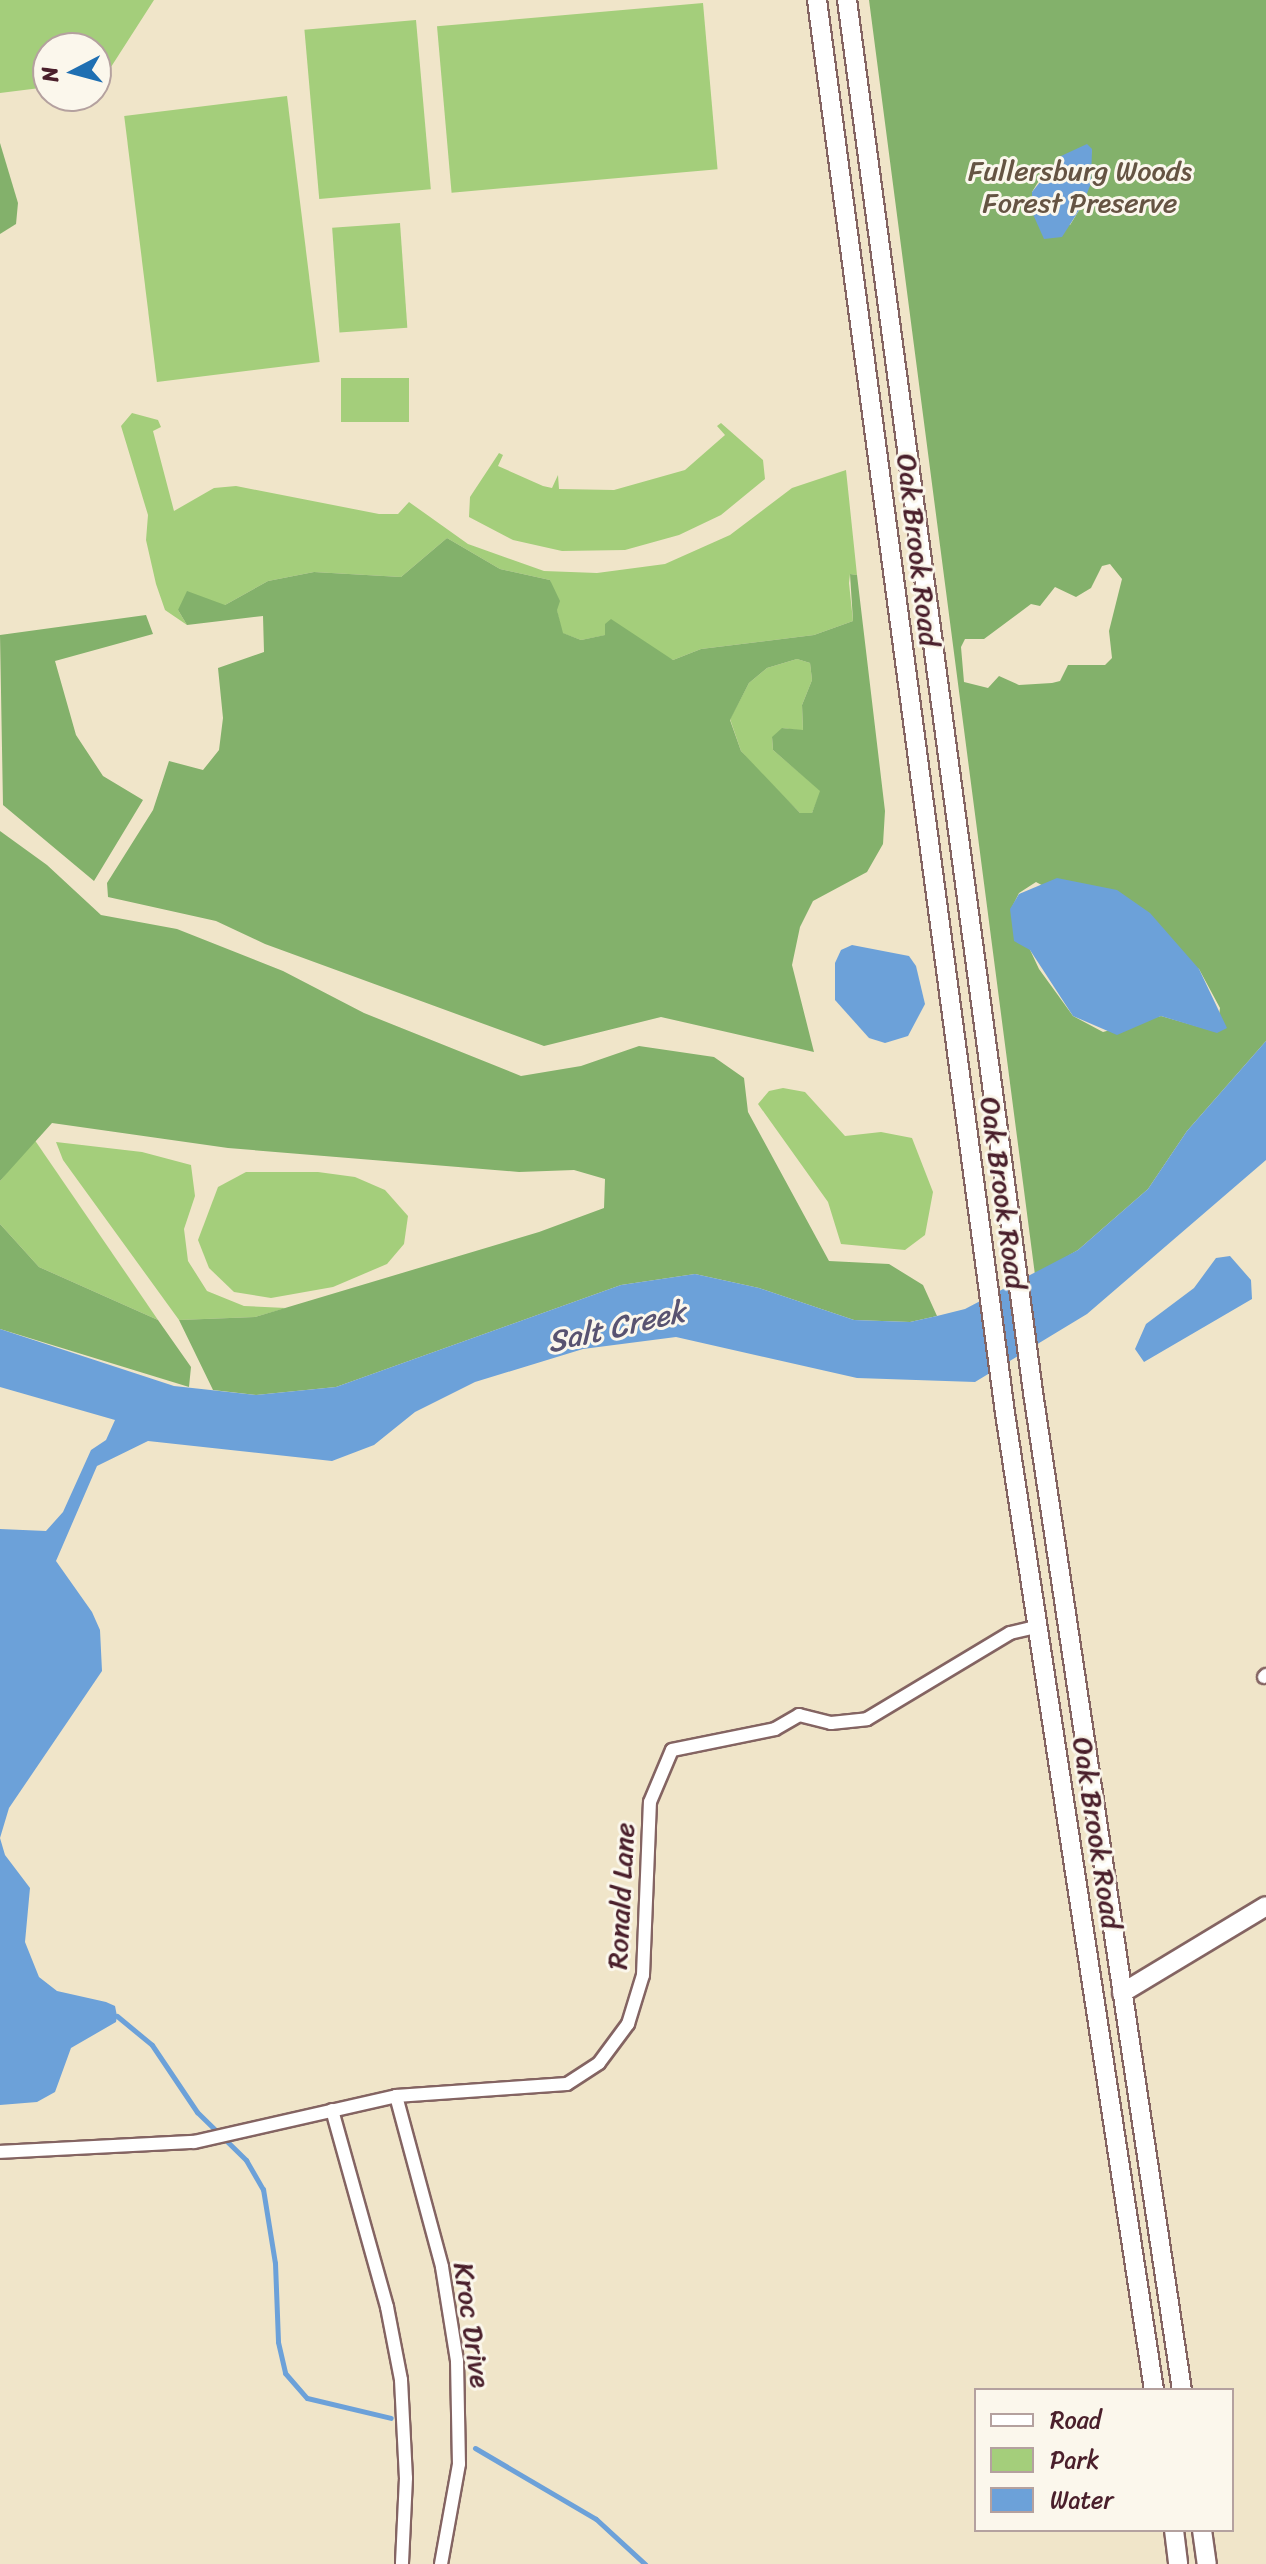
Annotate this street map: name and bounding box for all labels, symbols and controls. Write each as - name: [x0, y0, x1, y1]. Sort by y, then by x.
- north arrow: [32, 32, 112, 112]
- text: N: [29, 65, 70, 84]
- park label: Fullersburg Woods Forest Preserve: [967, 154, 1193, 220]
- street label: Oak Brook Road: [889, 452, 947, 648]
- street label: Oak Brook Road: [973, 1095, 1033, 1291]
- water label: Salt Creek: [543, 1294, 689, 1360]
- street label: Oak Brook Road: [1065, 1735, 1129, 1931]
- street label: Ronald Lane: [600, 1822, 642, 1970]
- street label: Kroc Drive: [447, 2260, 497, 2390]
- legend: [974, 2388, 1234, 2532]
- text: Road: [1050, 2399, 1101, 2441]
- text: Park: [1050, 2439, 1099, 2481]
- text: Water: [1050, 2479, 1113, 2521]

